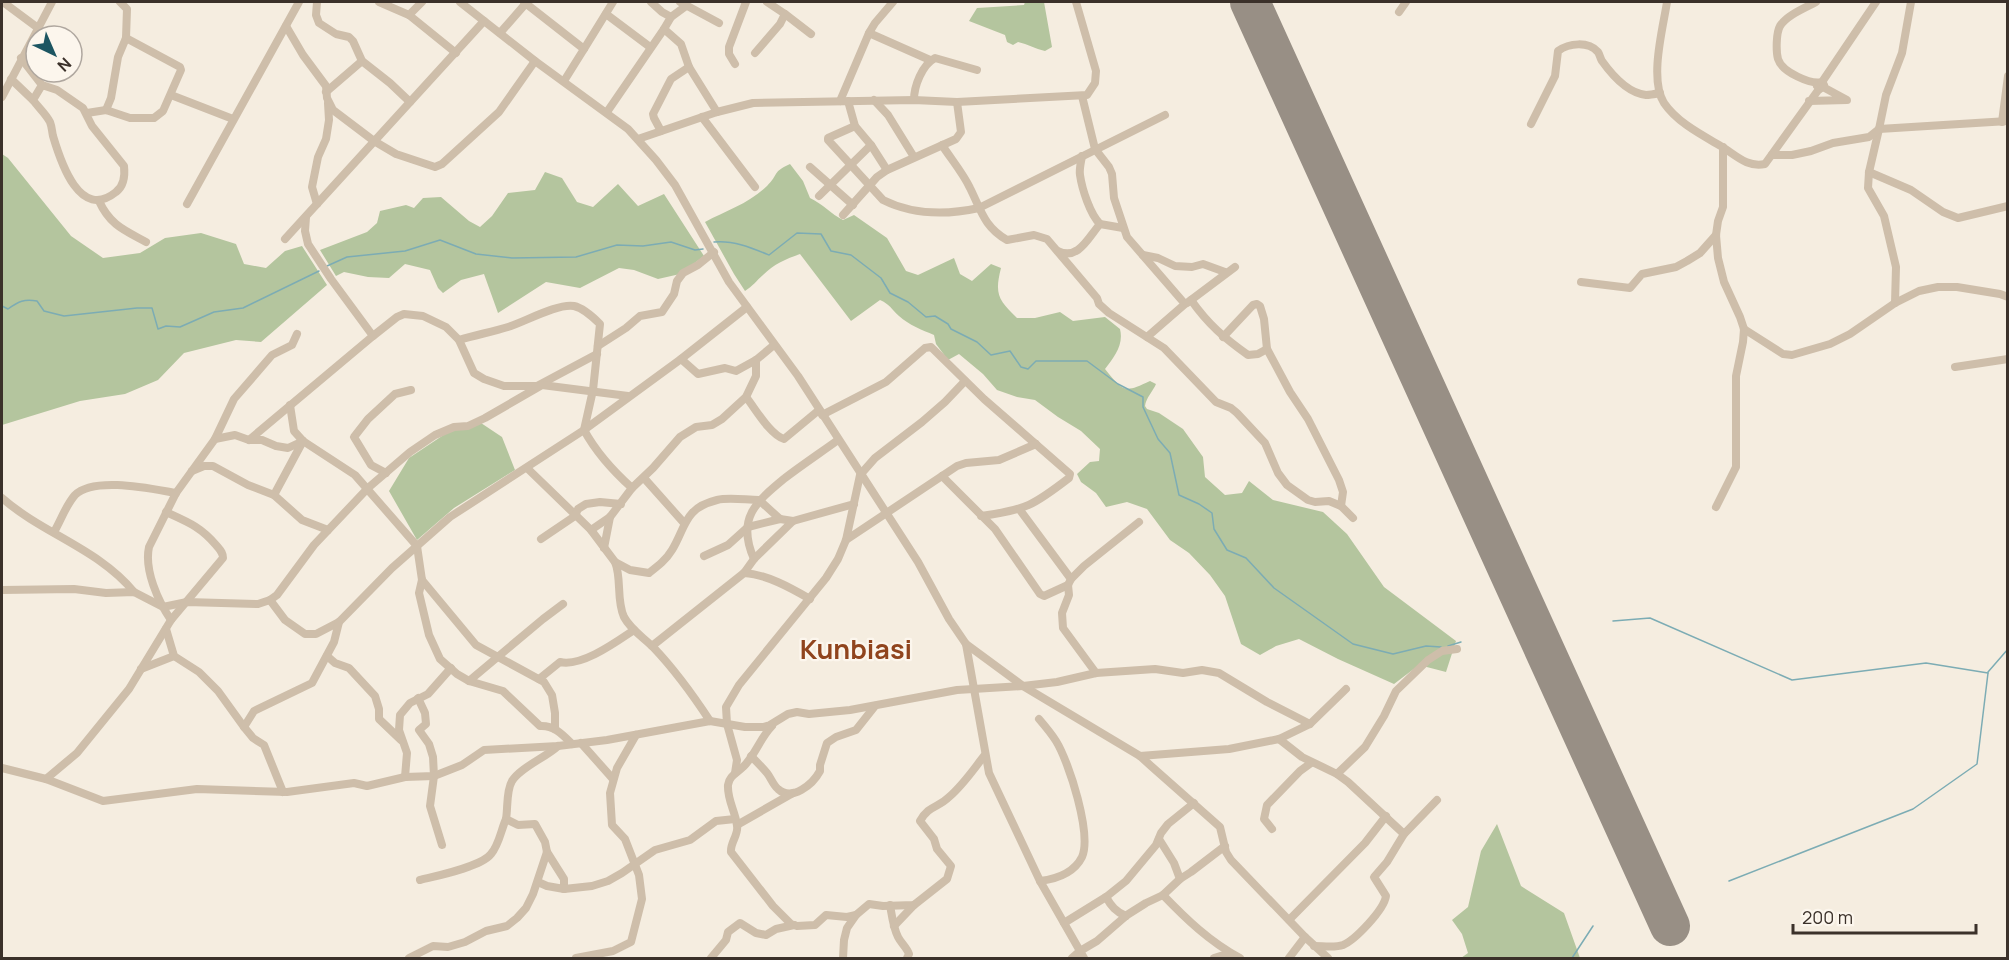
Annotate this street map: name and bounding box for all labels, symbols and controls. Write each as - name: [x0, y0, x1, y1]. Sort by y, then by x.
- north arrow: [24, 24, 84, 84]
- text: N: [53, 53, 76, 77]
- district label: Kunbiasi: [800, 630, 912, 667]
- scale bar: [1793, 897, 1976, 935]
- text: 200 m: [1802, 905, 1853, 929]

